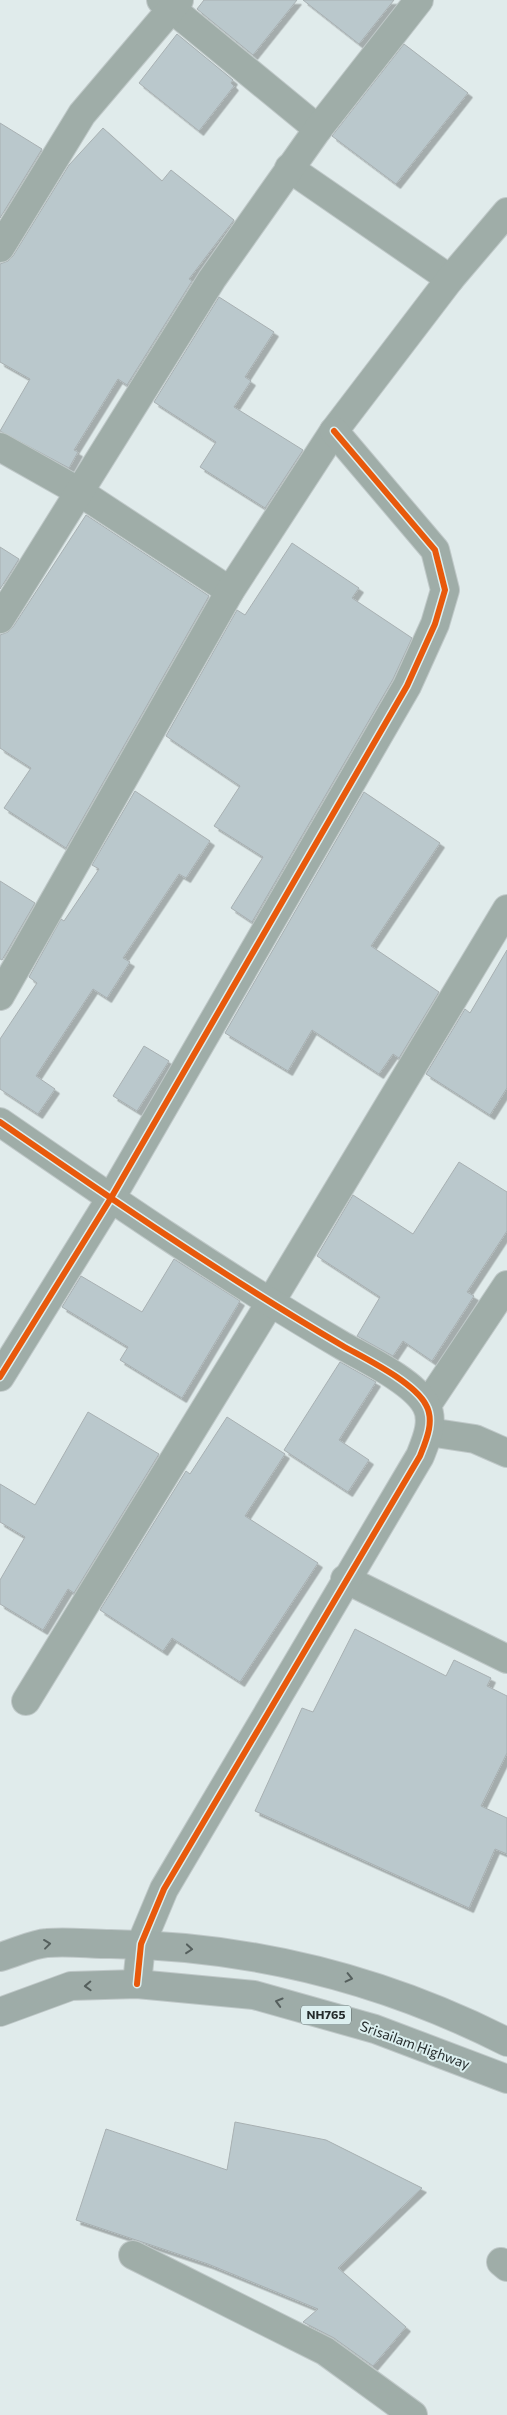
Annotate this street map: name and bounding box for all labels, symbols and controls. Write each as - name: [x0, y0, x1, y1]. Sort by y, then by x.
- one-way arrow: [43, 1939, 51, 1950]
- one-way arrow: [186, 1943, 194, 1954]
- one-way arrow: [344, 1972, 353, 1983]
- one-way arrow: [84, 1980, 92, 1991]
- one-way arrow: [275, 1997, 283, 2007]
- road number: NH765: [301, 2006, 351, 2024]
- street label: Srisailam Highway: [358, 2017, 472, 2072]

